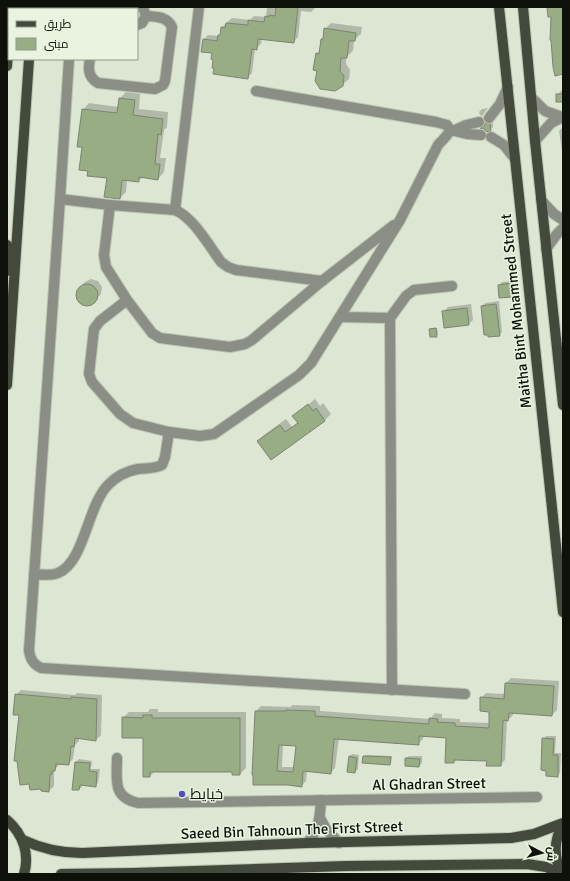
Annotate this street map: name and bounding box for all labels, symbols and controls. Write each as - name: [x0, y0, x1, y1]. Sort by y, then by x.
- legend: [8, 8, 138, 60]
- text: طريق: [44, 17, 72, 32]
- text: مبنى: [44, 37, 69, 52]
- street label: Maitha Bint Mohammed Street: [497, 213, 535, 409]
- street label: Al Ghadran Street: [372, 774, 486, 794]
- place label: خيايط: [190, 785, 223, 803]
- marker: خيايط: [177, 789, 187, 799]
- street label: Saeed Bin Tahnoun The First Street: [181, 817, 403, 843]
- north arrow: [522, 833, 562, 873]
- text: ش: [544, 846, 559, 862]

